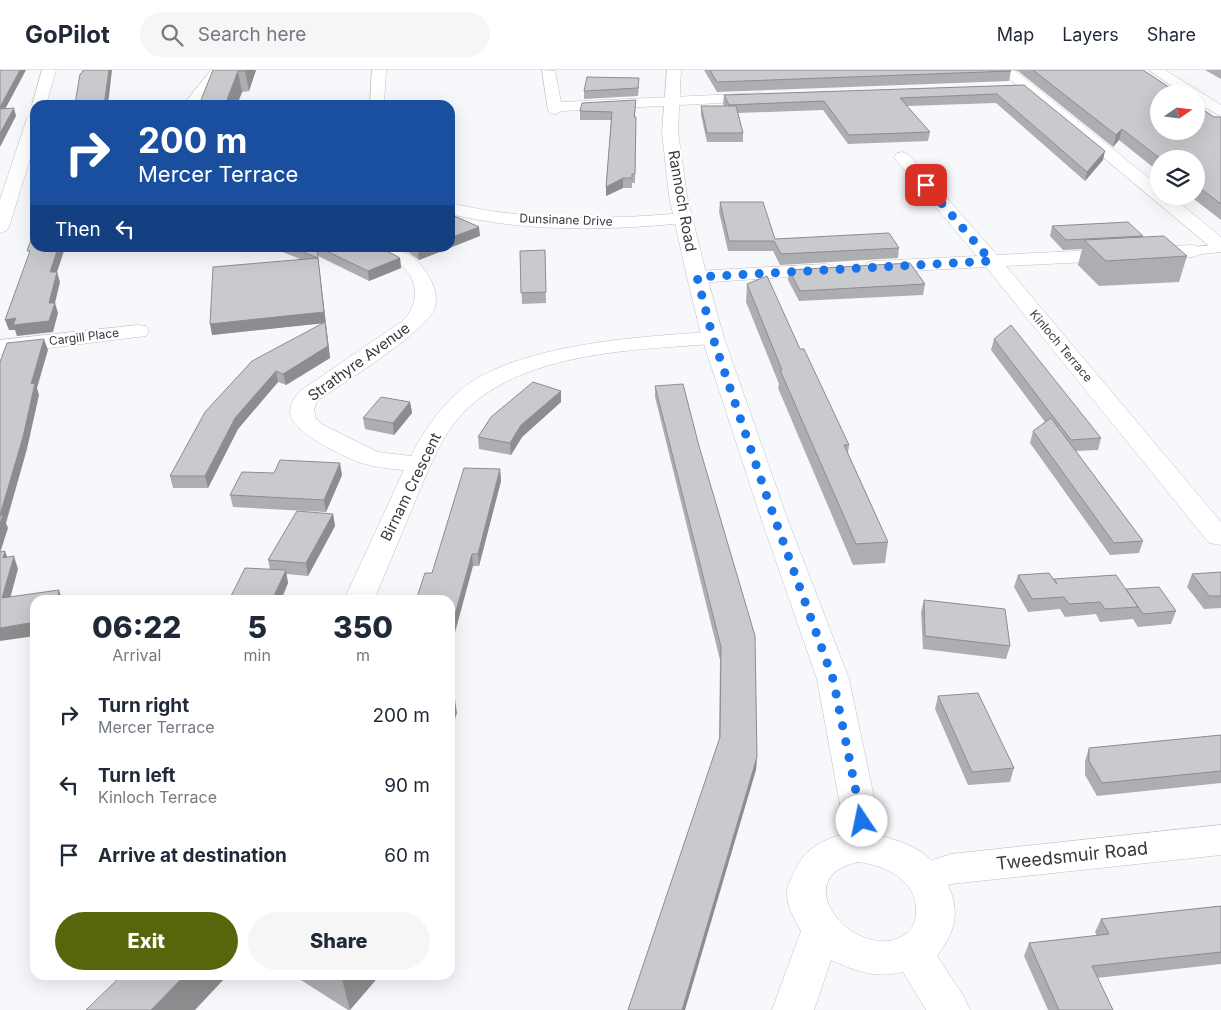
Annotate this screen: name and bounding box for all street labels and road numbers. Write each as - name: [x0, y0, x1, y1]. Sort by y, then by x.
- street label: Rannoch Road: [664, 149, 701, 253]
- street label: Dunsinane Drive: [519, 210, 613, 229]
- street label: Kinloch Terrace: [1027, 307, 1096, 385]
- street label: Strathyre Avenue: [304, 318, 413, 405]
- street label: Cargill Place: [48, 325, 120, 348]
- street label: Birnam Crescent: [376, 429, 445, 544]
- street label: Tweedsmuir Road: [995, 837, 1149, 874]

